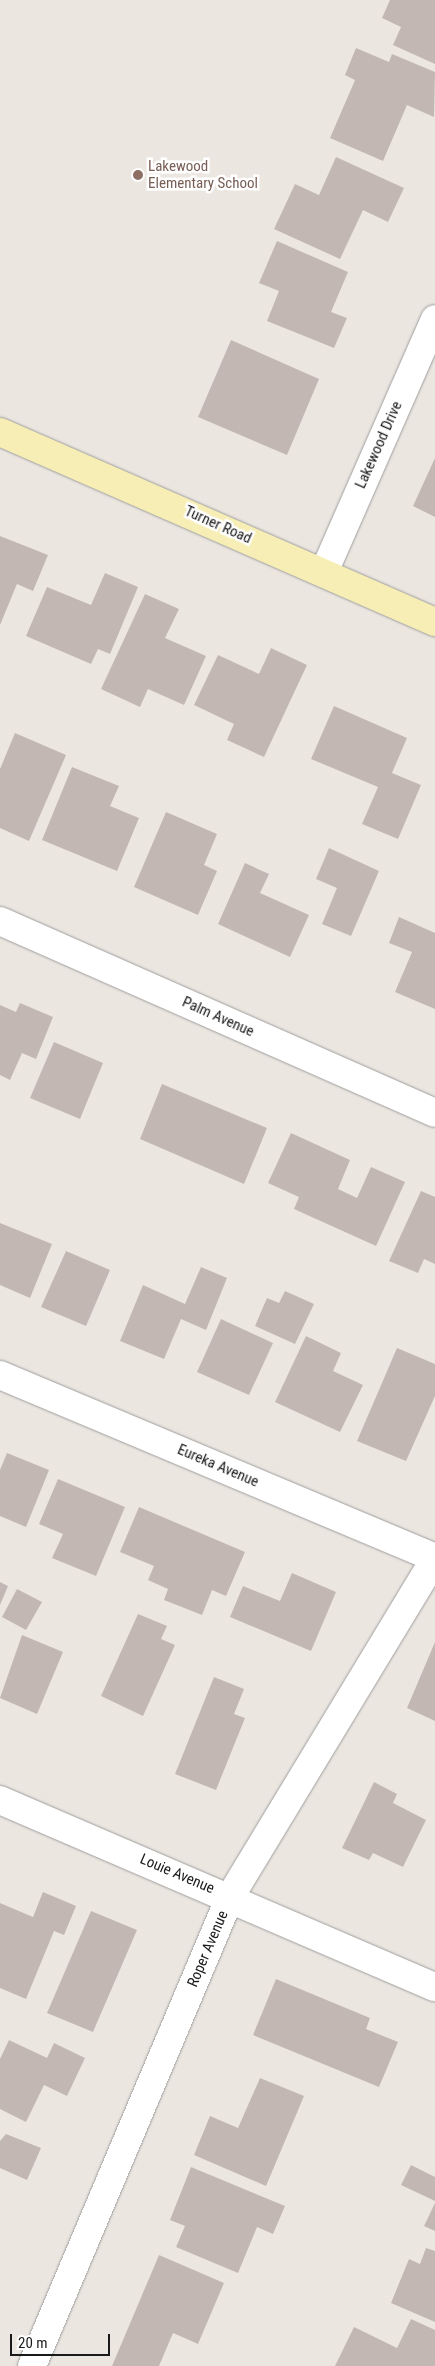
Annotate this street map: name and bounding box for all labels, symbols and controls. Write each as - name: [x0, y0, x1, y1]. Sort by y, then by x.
- place label: Lakewood Elementary School: [148, 157, 258, 192]
- marker: Lakewood Elementary School: [132, 169, 144, 181]
- street label: Lakewood Drive: [352, 399, 406, 491]
- street label: Turner Road: [182, 502, 254, 548]
- street label: Palm Avenue: [179, 993, 257, 1041]
- street label: Eureka Avenue: [175, 1441, 261, 1491]
- street label: Louie Avenue: [137, 1850, 217, 1898]
- street label: Roper Avenue: [184, 1908, 232, 1990]
- scale bar: [12, 2324, 112, 2356]
- text: 20 m: [18, 2334, 48, 2352]

